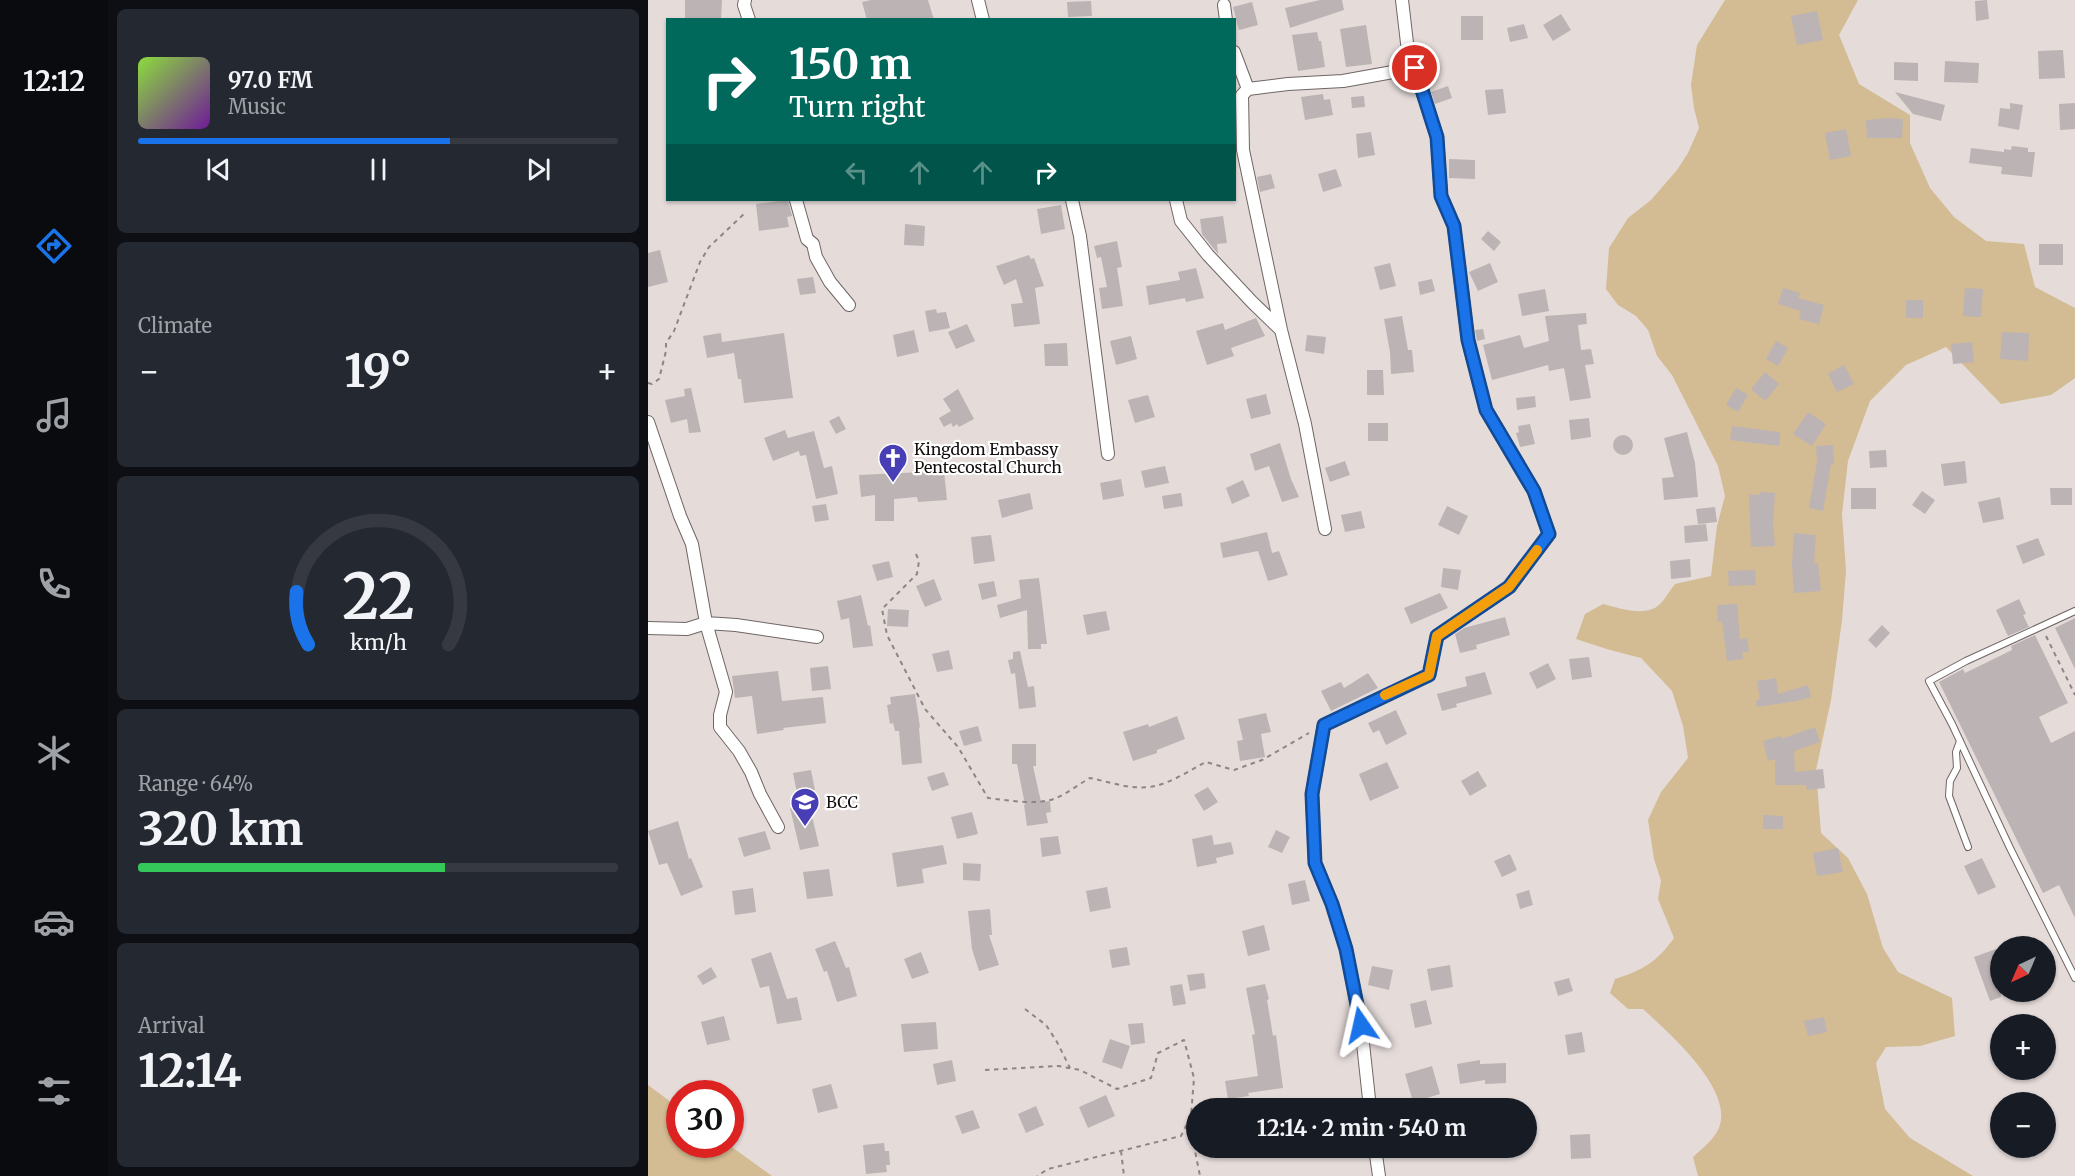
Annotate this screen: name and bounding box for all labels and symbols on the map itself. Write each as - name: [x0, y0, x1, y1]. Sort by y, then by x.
- pin: [1389, 42, 1440, 93]
- place label: Kingdom Embassy Pentecostal Church: [914, 439, 1062, 477]
- church icon: Kingdom Embassy Pentecostal Church: [877, 442, 909, 484]
- school or university icon: BCC: [789, 786, 821, 828]
- place label: BCC: [826, 792, 858, 812]
- north arrow: [1990, 936, 2056, 1002]
- position arrow: [1329, 993, 1393, 1057]
- speed limit sign: 30: [666, 1080, 744, 1158]

